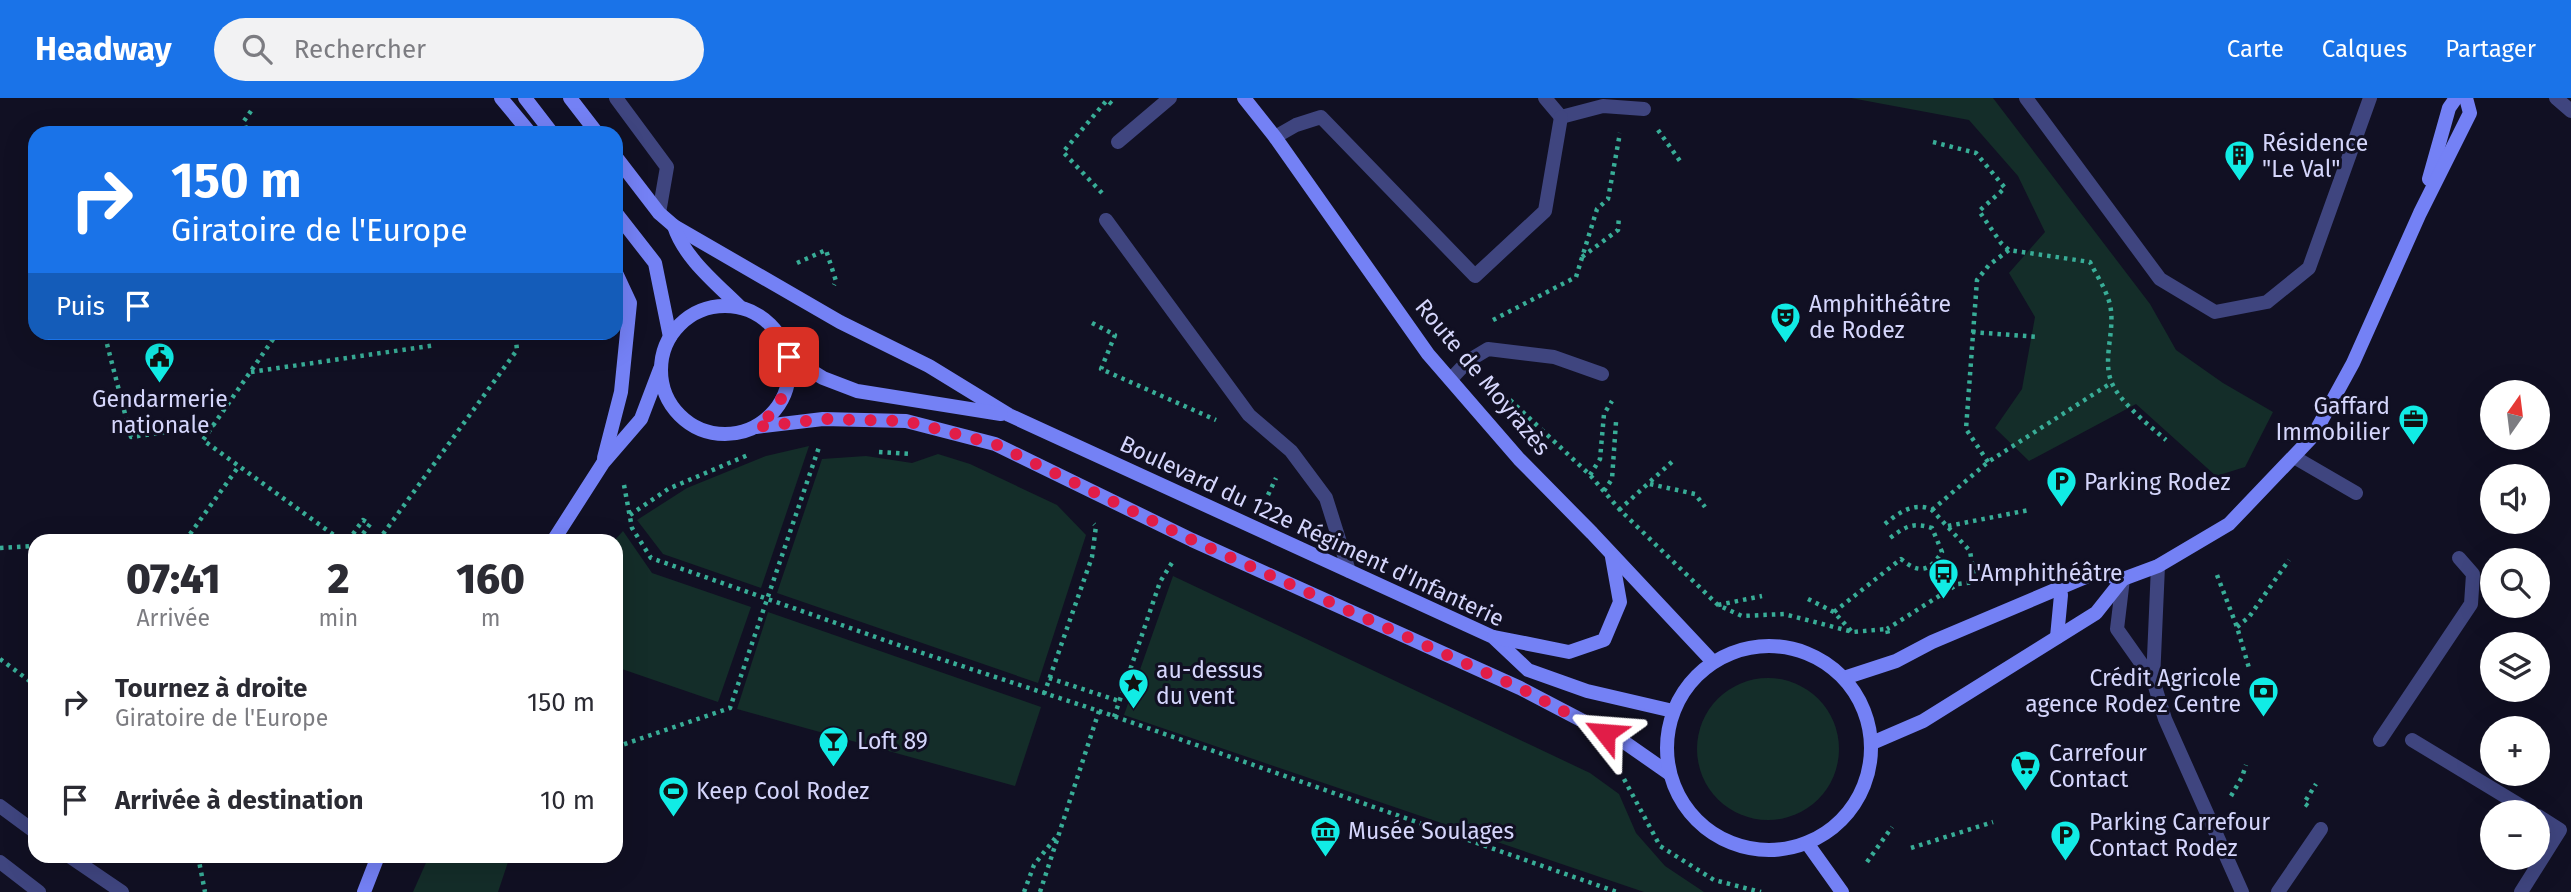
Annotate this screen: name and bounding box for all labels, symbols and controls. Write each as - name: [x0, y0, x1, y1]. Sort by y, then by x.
- search box: [214, 18, 704, 81]
- text: Headway: [35, 29, 172, 69]
- icon: search: [238, 30, 276, 68]
- text: Rechercher: [294, 34, 426, 65]
- text: Carte: [2227, 35, 2284, 63]
- text: Calques: [2322, 35, 2407, 63]
- text: Partager: [2445, 35, 2536, 63]
- place label: Résidence "Le Val": [2262, 129, 2368, 183]
- building icon: Résidence "Le Val": [2222, 139, 2256, 183]
- text: 150 m: [171, 151, 302, 210]
- icon: right: [56, 154, 147, 245]
- text: Giratoire de l'Europe: [171, 211, 468, 249]
- icon: arrive: [119, 287, 157, 325]
- place label: Amphithéâtre de Rodez: [1809, 290, 1951, 344]
- text: Puis: [56, 291, 105, 322]
- street label: Route de Moyrazès: [1409, 293, 1557, 461]
- theatre icon: Amphithéâtre de Rodez: [1769, 300, 1803, 344]
- pin: [759, 327, 819, 387]
- icon: arrive: [770, 338, 808, 376]
- public building icon: Gendarmerie nationale: [143, 341, 177, 385]
- north arrow: [2480, 380, 2550, 450]
- map controls: [2480, 380, 2550, 870]
- place label: Gendarmerie nationale: [92, 385, 228, 439]
- place label: Gaffard Immobilier: [2276, 392, 2390, 446]
- office icon: Gaffard Immobilier: [2396, 402, 2430, 446]
- street label: Boulevard du 122e Régiment d'Infanterie: [1115, 429, 1509, 633]
- button: sound: [2480, 464, 2550, 534]
- parking icon: Parking Rodez: [2044, 465, 2078, 509]
- place label: Parking Rodez: [2084, 468, 2230, 496]
- button: search: [2480, 548, 2550, 618]
- text: 07:41: [126, 554, 221, 604]
- text: 2: [327, 554, 349, 604]
- text: 160: [456, 554, 525, 604]
- bus stop icon: L'Amphithéâtre: [1927, 556, 1961, 600]
- place label: L'Amphithéâtre: [1967, 559, 2123, 587]
- text: Arrivée: [136, 604, 210, 632]
- text: min: [319, 604, 358, 632]
- text: m: [481, 604, 500, 632]
- button: layers: [2480, 632, 2550, 702]
- place label: au-dessus du vent: [1156, 656, 1263, 710]
- place label: Crédit Agricole agence Rodez Centre: [2025, 664, 2241, 718]
- place icon: au-dessus du vent: [1116, 666, 1150, 710]
- text: Tournez à droite: [115, 673, 307, 704]
- bank icon: Crédit Agricole agence Rodez Centre: [2247, 674, 2281, 718]
- icon: right: [56, 683, 94, 721]
- text: 150 m: [527, 687, 595, 718]
- position arrow: [1568, 696, 1642, 770]
- text: Giratoire de l'Europe: [115, 704, 328, 732]
- button: +: [2480, 716, 2550, 786]
- bar icon: Loft 89: [817, 724, 851, 768]
- place label: Loft 89: [857, 727, 928, 755]
- place label: Carrefour Contact: [2049, 739, 2147, 793]
- supermarket icon: Carrefour Contact: [2009, 749, 2043, 793]
- sports icon: Keep Cool Rodez: [656, 774, 690, 818]
- place label: Keep Cool Rodez: [696, 777, 869, 805]
- icon: arrive: [56, 781, 94, 819]
- text: Arrivée à destination: [115, 785, 364, 816]
- text: 10 m: [540, 785, 595, 816]
- button: −: [2480, 800, 2550, 870]
- place label: Parking Carrefour Contact Rodez: [2089, 808, 2270, 862]
- museum icon: Musée Soulages: [1308, 814, 1342, 858]
- place label: Musée Soulages: [1348, 817, 1514, 845]
- parking icon: Parking Carrefour Contact Rodez: [2049, 818, 2083, 862]

